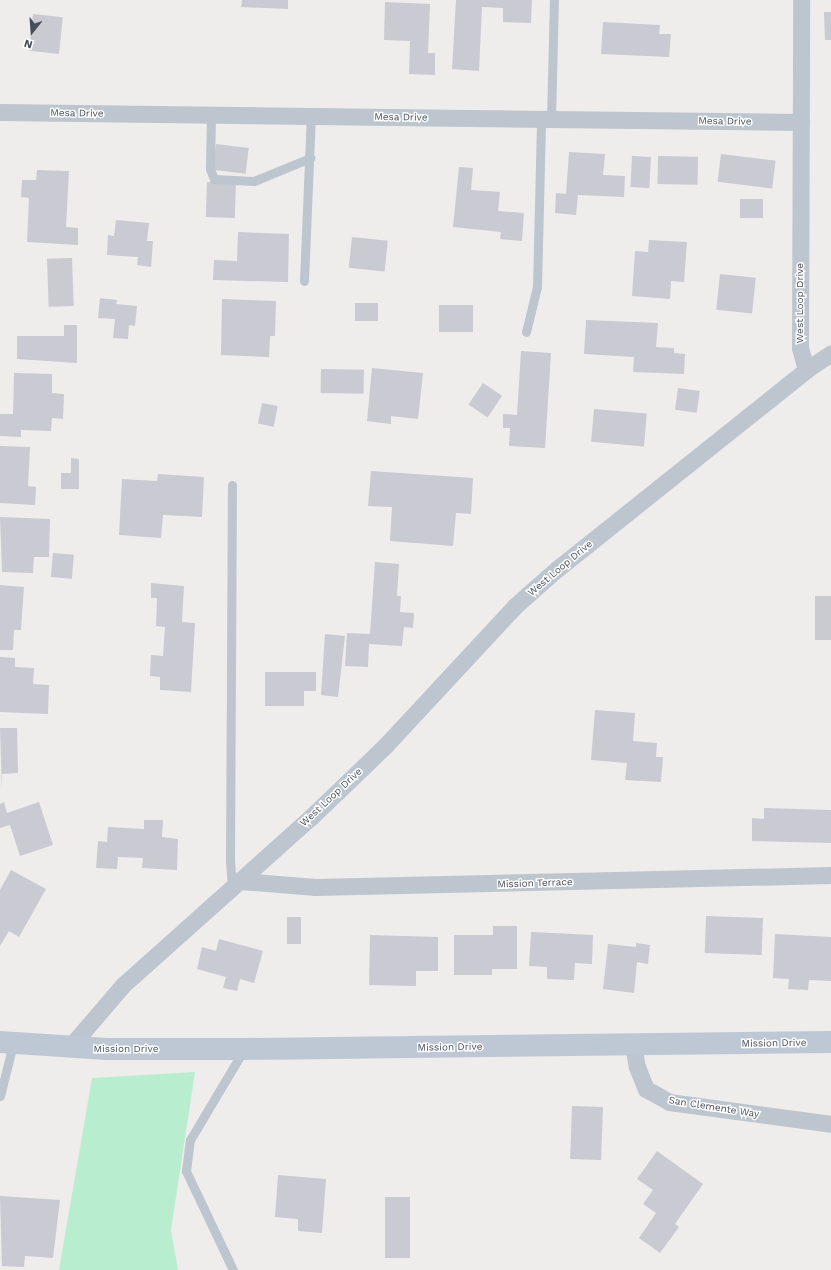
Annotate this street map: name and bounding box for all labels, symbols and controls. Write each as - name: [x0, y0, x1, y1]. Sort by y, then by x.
- north arrow: [12, 12, 52, 52]
- text: N: [23, 37, 34, 51]
- street label: Mesa Drive: [50, 107, 104, 119]
- street label: Mesa Drive: [374, 111, 428, 123]
- street label: Mesa Drive: [698, 115, 752, 127]
- street label: West Loop Drive: [794, 263, 806, 343]
- street label: West Loop Drive: [525, 538, 595, 598]
- street label: West Loop Drive: [298, 765, 364, 829]
- street label: Mission Terrace: [497, 876, 573, 890]
- street label: Mission Drive: [741, 1036, 807, 1050]
- street label: Mission Drive: [417, 1040, 483, 1054]
- street label: Mission Drive: [94, 1043, 158, 1055]
- street label: San Clemente Way: [668, 1094, 760, 1120]

